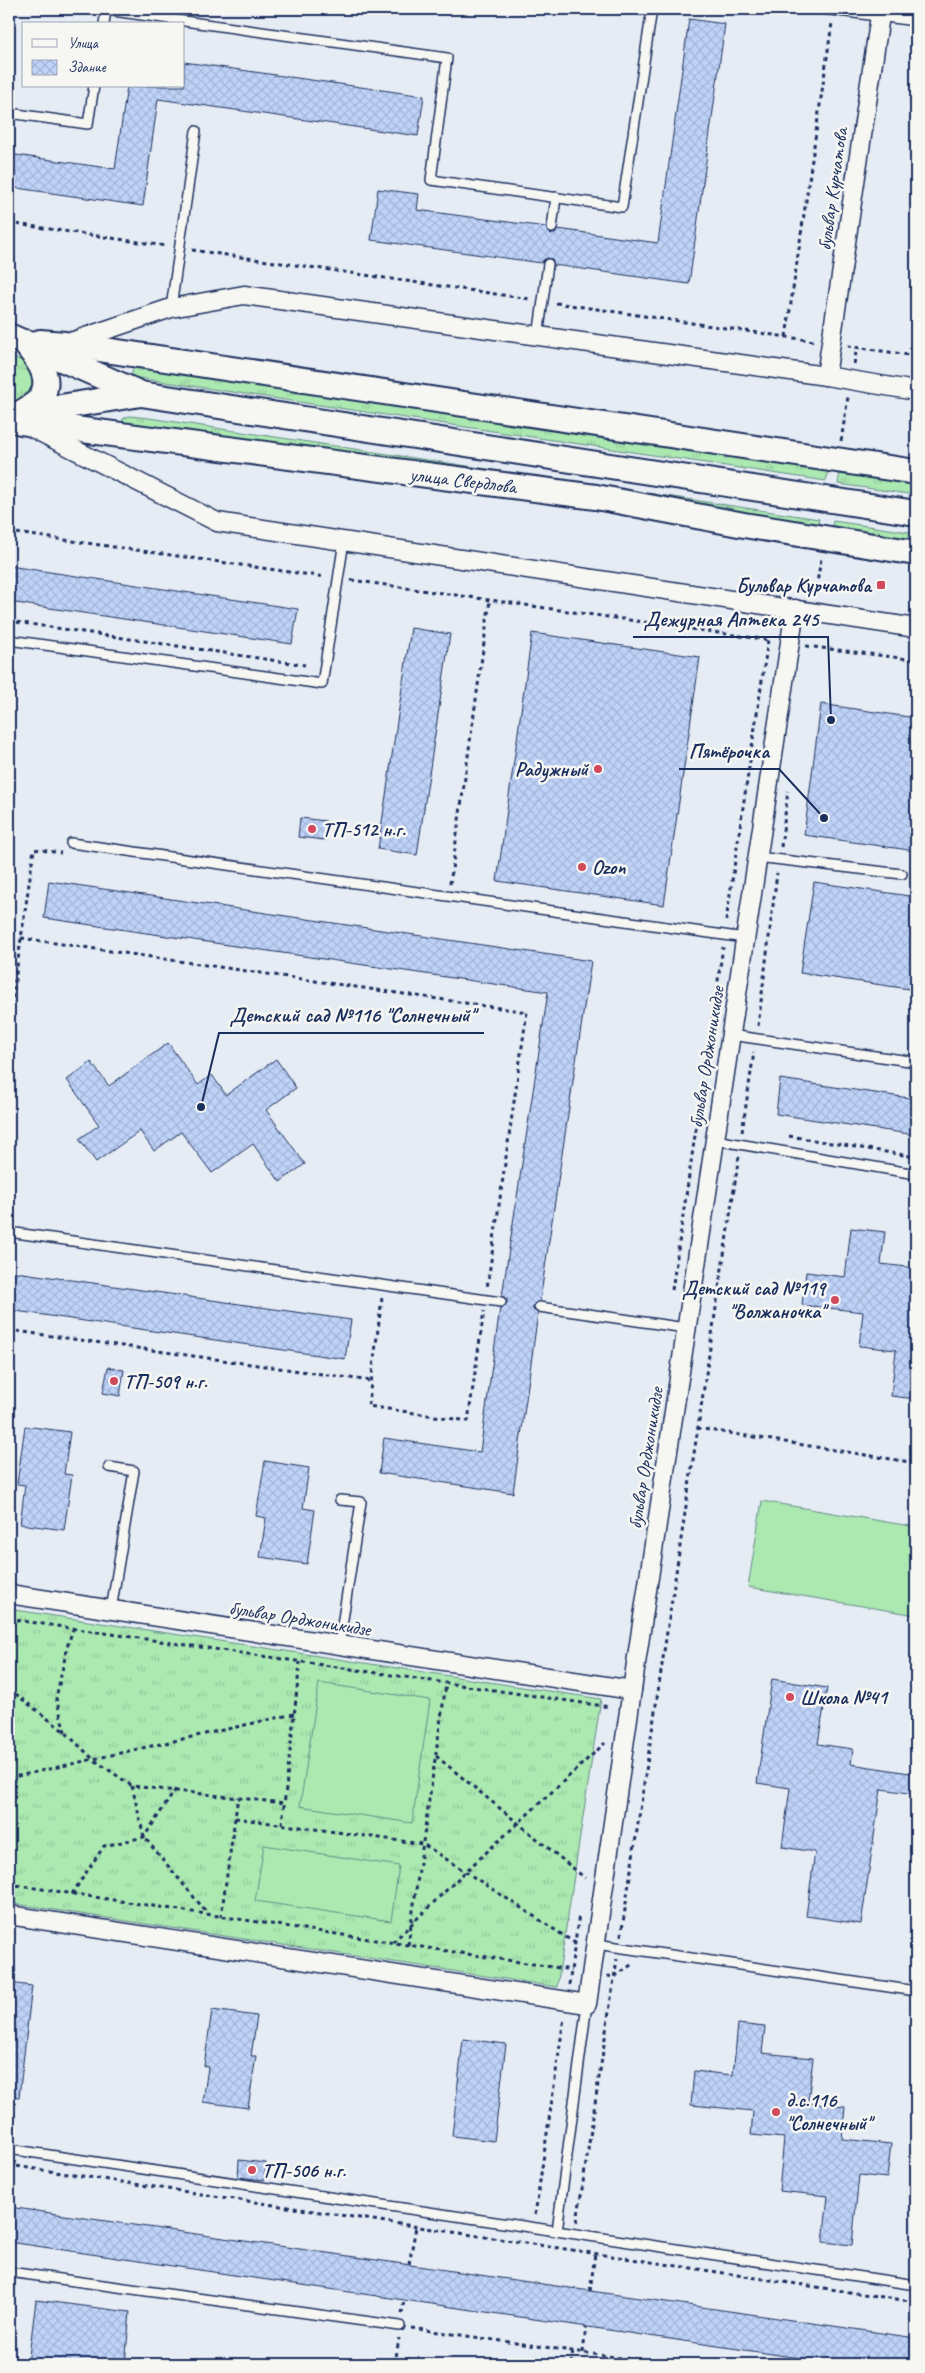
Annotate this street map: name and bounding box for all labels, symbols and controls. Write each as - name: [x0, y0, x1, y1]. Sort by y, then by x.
- legend: [22, 22, 185, 88]
- text: Улица: [68, 34, 99, 53]
- text: Здание: [68, 58, 107, 77]
- street label: бульвар Курчатова: [812, 124, 854, 252]
- street label: улица Свердлова: [407, 461, 519, 500]
- place label: Бульвар Курчатова: [736, 573, 873, 598]
- marker: Бульвар Курчатова: [875, 579, 887, 591]
- callout: Дежурная Аптека 245: [633, 601, 828, 637]
- text: Дежурная Аптека 245: [644, 606, 820, 633]
- callout: Пятёрочка: [679, 733, 779, 769]
- text: Пятёрочка: [689, 738, 771, 764]
- place label: Радужный: [515, 757, 590, 783]
- marker: Радужный: [592, 763, 604, 775]
- place label: ТП-512 н.г.: [322, 817, 406, 842]
- marker: ТП-512 н.г.: [306, 823, 318, 835]
- place label: Ozon: [592, 855, 626, 880]
- marker: Ozon: [576, 861, 588, 873]
- street label: бульвар Орджоникидзе: [683, 983, 730, 1130]
- callout: Детский сад №116 "Солнечный": [219, 997, 484, 1033]
- text: Детский сад №116 "Солнечный": [229, 1002, 480, 1028]
- place label: Детский сад №119 "Волжаночка": [682, 1276, 829, 1324]
- marker: Детский сад №119 "Волжаночка": [829, 1294, 841, 1306]
- place label: ТП-509 н.г.: [124, 1369, 208, 1394]
- marker: ТП-509 н.г.: [108, 1375, 120, 1387]
- street label: бульвар Орджоникидзе: [622, 1384, 669, 1531]
- street label: бульвар Орджоникидзе: [227, 1595, 374, 1642]
- place label: Школа №41: [800, 1685, 889, 1710]
- marker: Школа №41: [784, 1691, 796, 1703]
- place label: д.с.116 "Солнечный": [786, 2088, 875, 2136]
- marker: д.с.116 "Солнечный": [770, 2106, 782, 2118]
- place label: ТП-506 н.г.: [262, 2158, 347, 2183]
- marker: ТП-506 н.г.: [246, 2164, 258, 2176]

